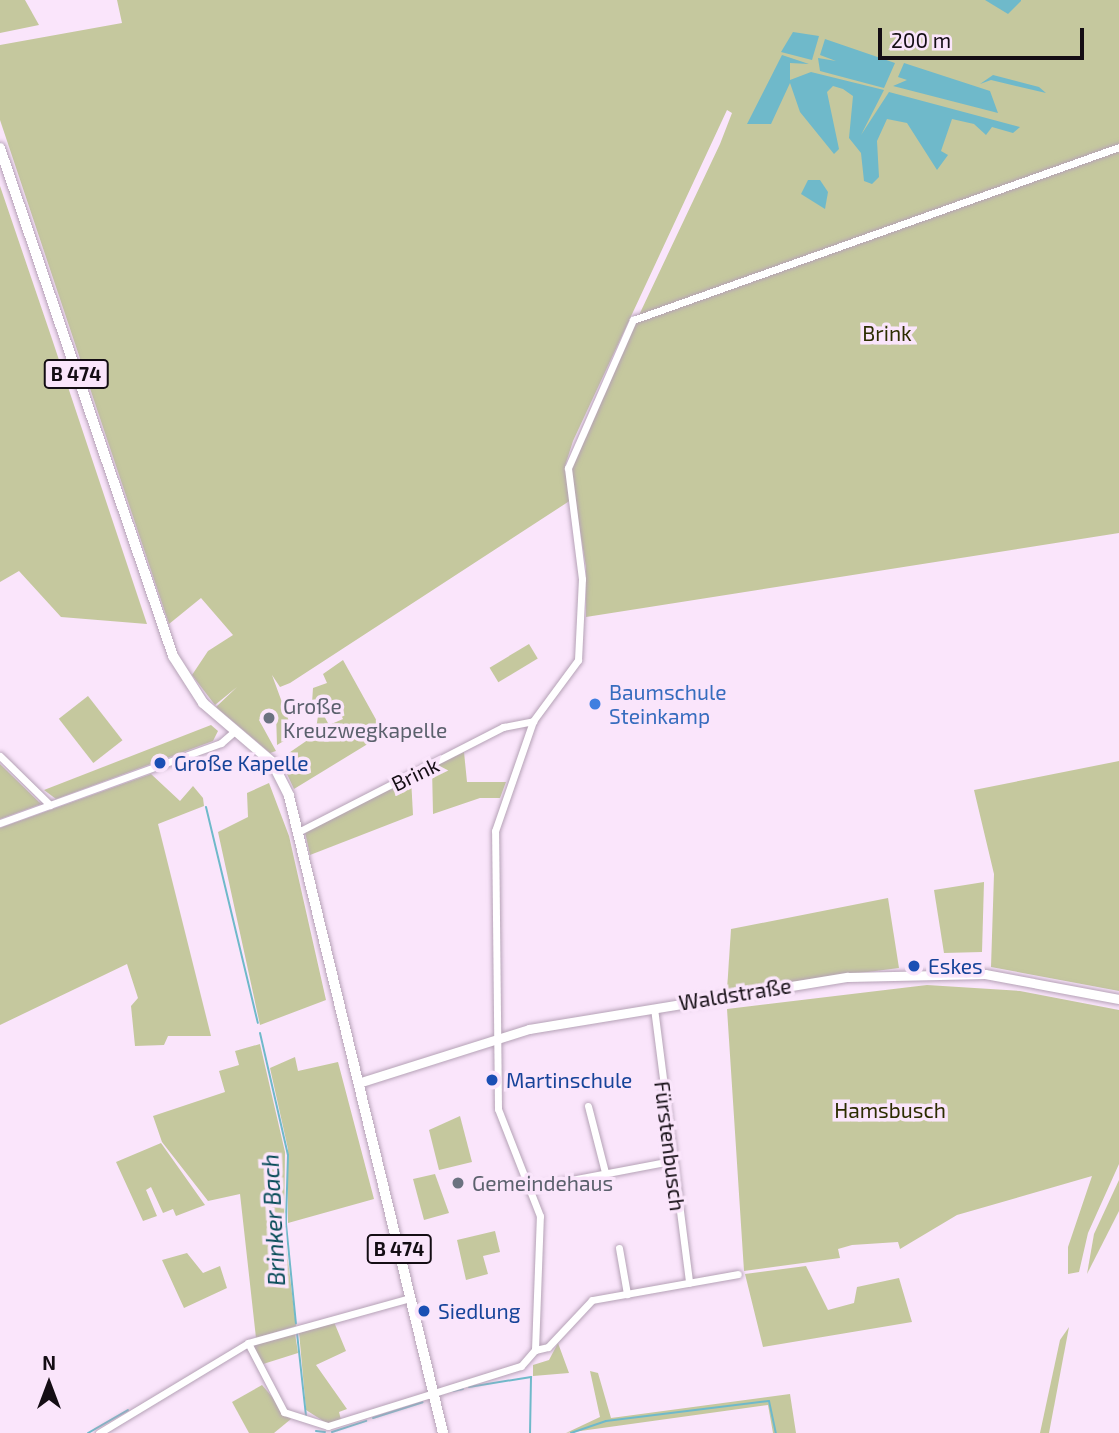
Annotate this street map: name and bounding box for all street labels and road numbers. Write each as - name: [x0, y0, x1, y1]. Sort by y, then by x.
- road number: B 474: [43, 358, 109, 390]
- street label: Brink: [387, 752, 443, 796]
- street label: Waldstraße: [677, 973, 793, 1015]
- street label: Fürstenbusch: [650, 1080, 690, 1212]
- road number: B 474: [366, 1233, 432, 1264]

